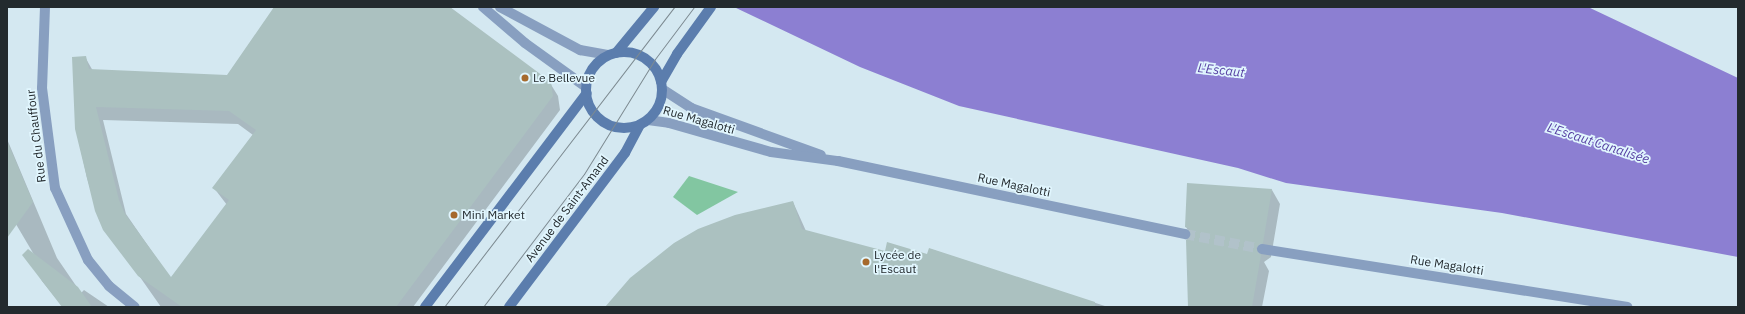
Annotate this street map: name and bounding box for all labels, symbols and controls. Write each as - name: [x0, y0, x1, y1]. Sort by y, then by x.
- water label: L'Escaut: [1197, 61, 1245, 81]
- place label: Le Bellevue: [533, 71, 595, 85]
- marker: Le Bellevue: [520, 73, 530, 83]
- street label: Rue du Chauffour: [23, 89, 49, 183]
- street label: Rue Magalotti: [661, 103, 737, 137]
- water label: L'Escaut Canalisée: [1545, 120, 1651, 168]
- street label: Avenue de Saint-Amand: [522, 153, 612, 265]
- street label: Rue Magalotti: [976, 170, 1052, 200]
- place label: Mini Market: [462, 208, 525, 222]
- marker: Mini Market: [449, 210, 459, 220]
- place label: Lycée de l'Escaut: [874, 248, 921, 276]
- street label: Rue Magalotti: [1409, 252, 1485, 278]
- marker: Lycée de l'Escaut: [861, 257, 871, 267]

